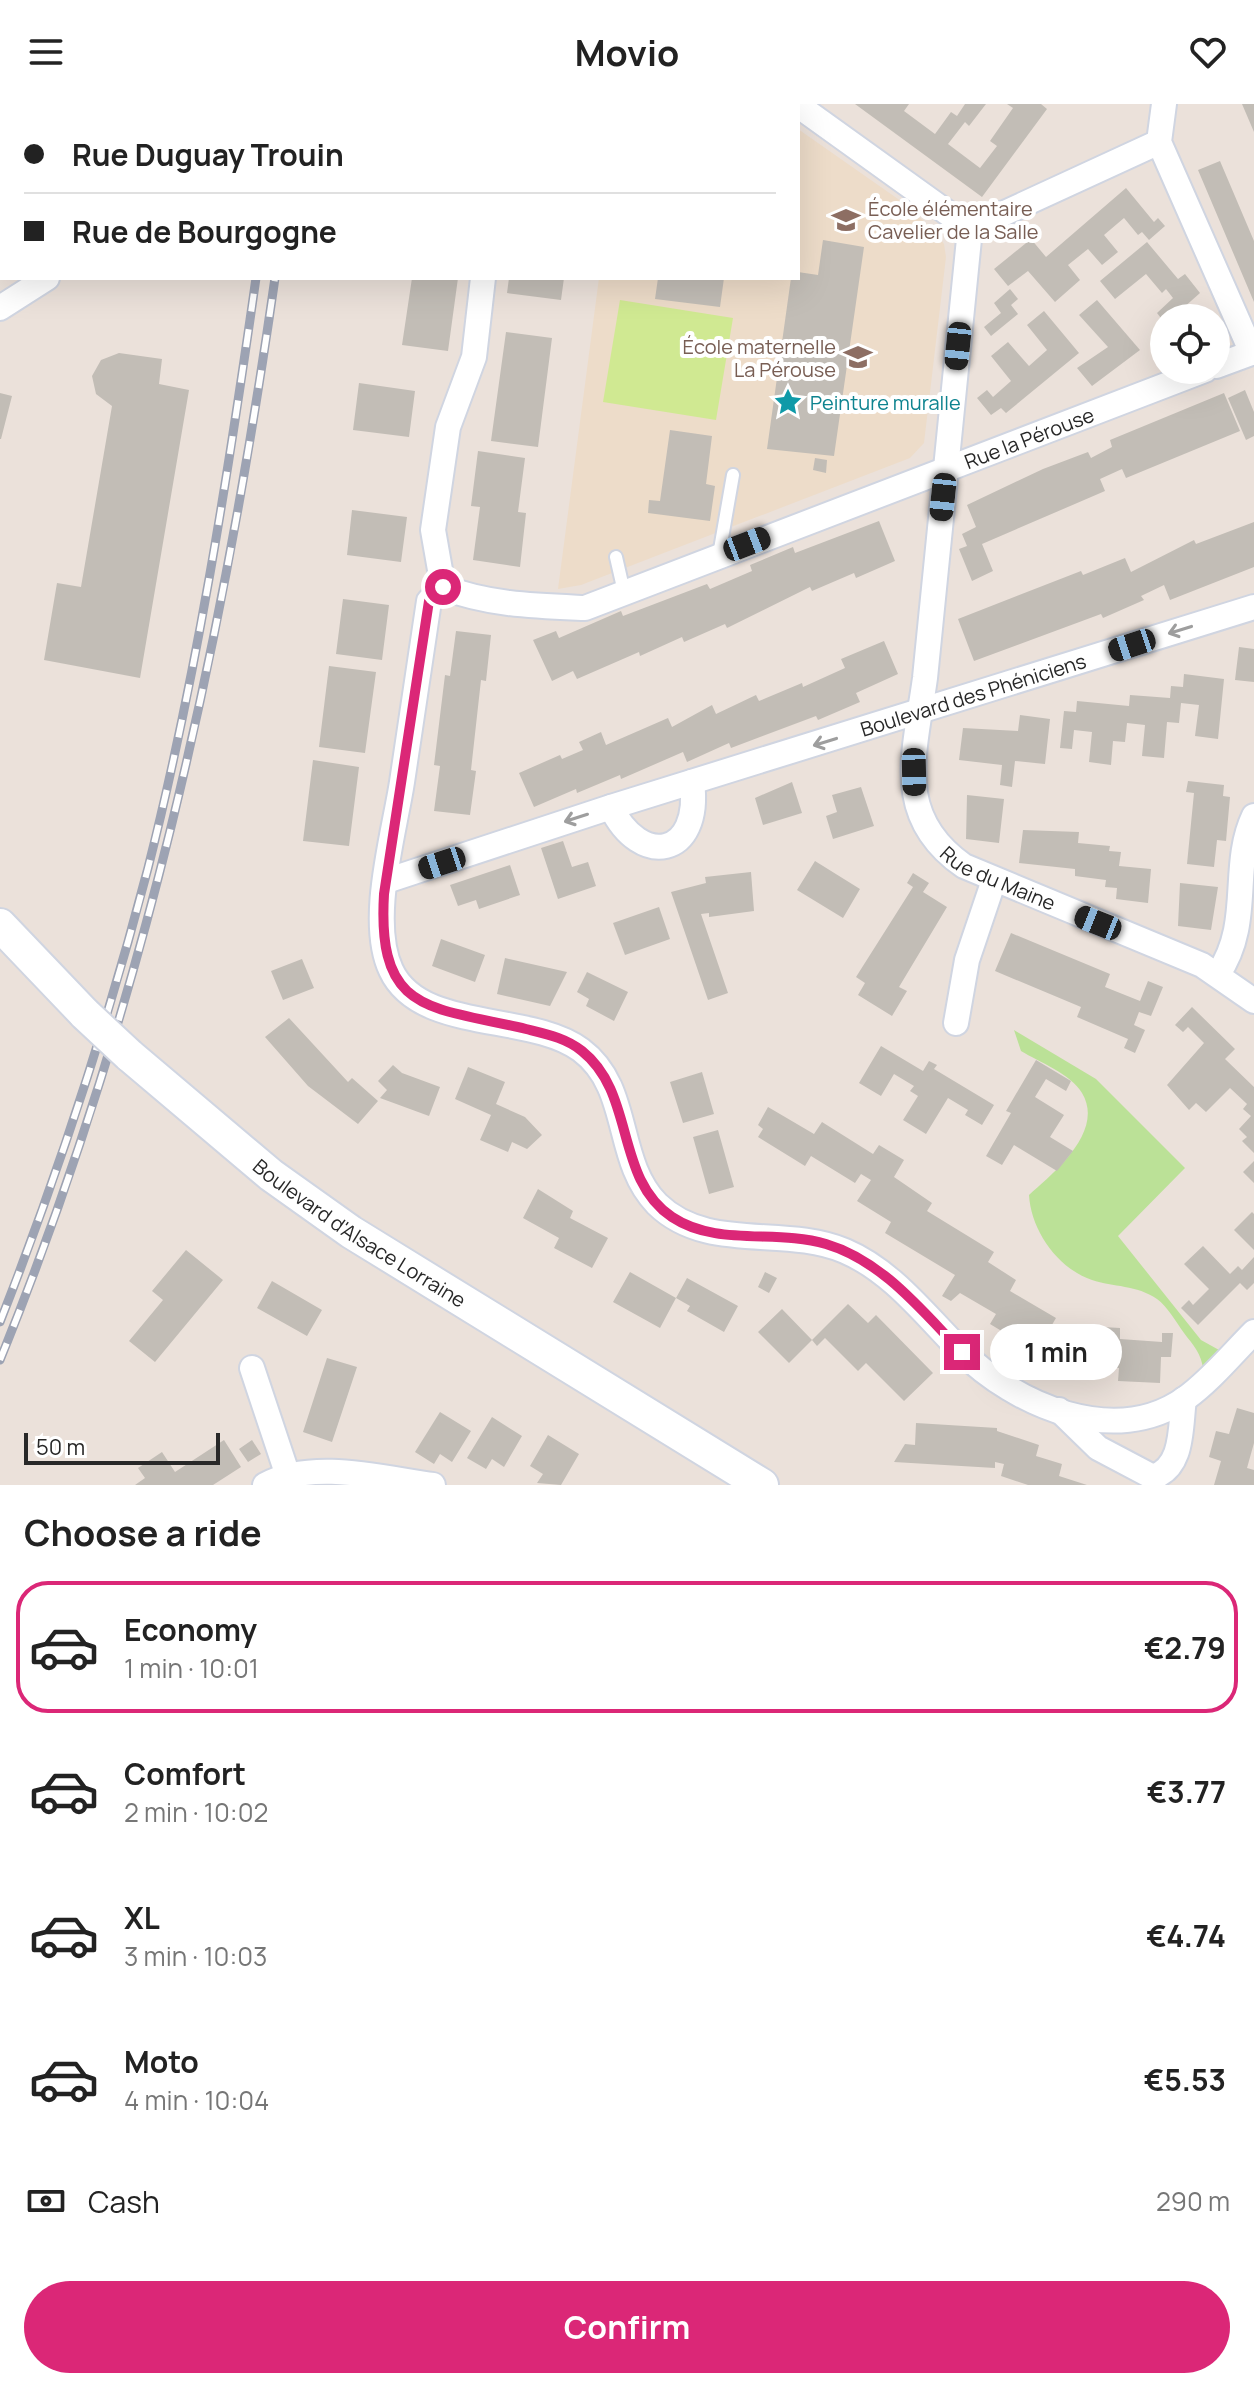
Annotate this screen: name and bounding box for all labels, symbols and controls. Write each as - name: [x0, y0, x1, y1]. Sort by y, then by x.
- text: Movio: [575, 28, 679, 77]
- icon: menu: [24, 30, 68, 74]
- icon: heart: [1186, 30, 1230, 74]
- text: Rue Duguay Trouin: [72, 134, 344, 175]
- place label: École élémentaire Cavelier de la Salle: [868, 195, 1039, 245]
- school or university icon: École élémentaire Cavelier de la Salle: [831, 205, 861, 235]
- text: Rue de Bourgogne: [72, 211, 337, 252]
- map controls: [1150, 304, 1230, 384]
- button: locate: [1150, 304, 1230, 384]
- car: [944, 321, 972, 371]
- place label: École maternelle La Pérouse: [683, 333, 836, 383]
- school or university icon: École maternelle La Pérouse: [843, 342, 873, 372]
- place icon: Peinture muralle: [773, 387, 803, 417]
- place label: Peinture muralle: [810, 389, 961, 416]
- street label: Rue la Pérouse: [960, 400, 1098, 475]
- car: [929, 472, 957, 522]
- car: [720, 524, 774, 564]
- route start: [425, 569, 461, 605]
- one-way arrow: [1167, 623, 1193, 638]
- car: [1105, 626, 1159, 664]
- street label: Boulevard des Phéniciens: [857, 647, 1089, 742]
- one-way arrow: [812, 735, 838, 750]
- car: [902, 748, 926, 796]
- one-way arrow: [564, 812, 589, 827]
- street label: Rue du Maine: [935, 840, 1060, 916]
- car: [415, 844, 469, 882]
- car: [1071, 903, 1125, 943]
- street label: Boulevard d'Alsace Lorraine: [248, 1152, 471, 1313]
- callout: 1 min: [990, 1324, 1122, 1380]
- route end: [944, 1334, 980, 1370]
- text: 1 min: [1024, 1334, 1088, 1370]
- scale bar: [24, 1429, 220, 1465]
- text: 50 m: [36, 1432, 85, 1462]
- text: Choose a ride: [24, 1508, 262, 1557]
- text: Economy: [124, 1609, 257, 1650]
- icon: car: [28, 1611, 100, 1683]
- text: €2.79: [1144, 1627, 1226, 1668]
- text: 1 min · 10:01: [124, 1650, 259, 1686]
- text: Comfort: [124, 1753, 246, 1794]
- icon: car: [28, 1755, 100, 1827]
- text: €3.77: [1147, 1771, 1226, 1812]
- text: 2 min · 10:02: [124, 1794, 268, 1830]
- text: XL: [124, 1897, 160, 1938]
- icon: car: [28, 1899, 100, 1971]
- text: €4.74: [1146, 1915, 1226, 1956]
- text: 3 min · 10:03: [124, 1938, 267, 1974]
- text: Moto: [124, 2041, 199, 2082]
- icon: car: [28, 2043, 100, 2115]
- text: €5.53: [1144, 2059, 1226, 2100]
- text: 4 min · 10:04: [124, 2082, 269, 2118]
- icon: cash: [24, 2179, 68, 2223]
- text: Cash: [88, 2181, 160, 2222]
- text: 290 m: [1156, 2183, 1230, 2219]
- button: Confirm: [24, 2281, 1230, 2373]

